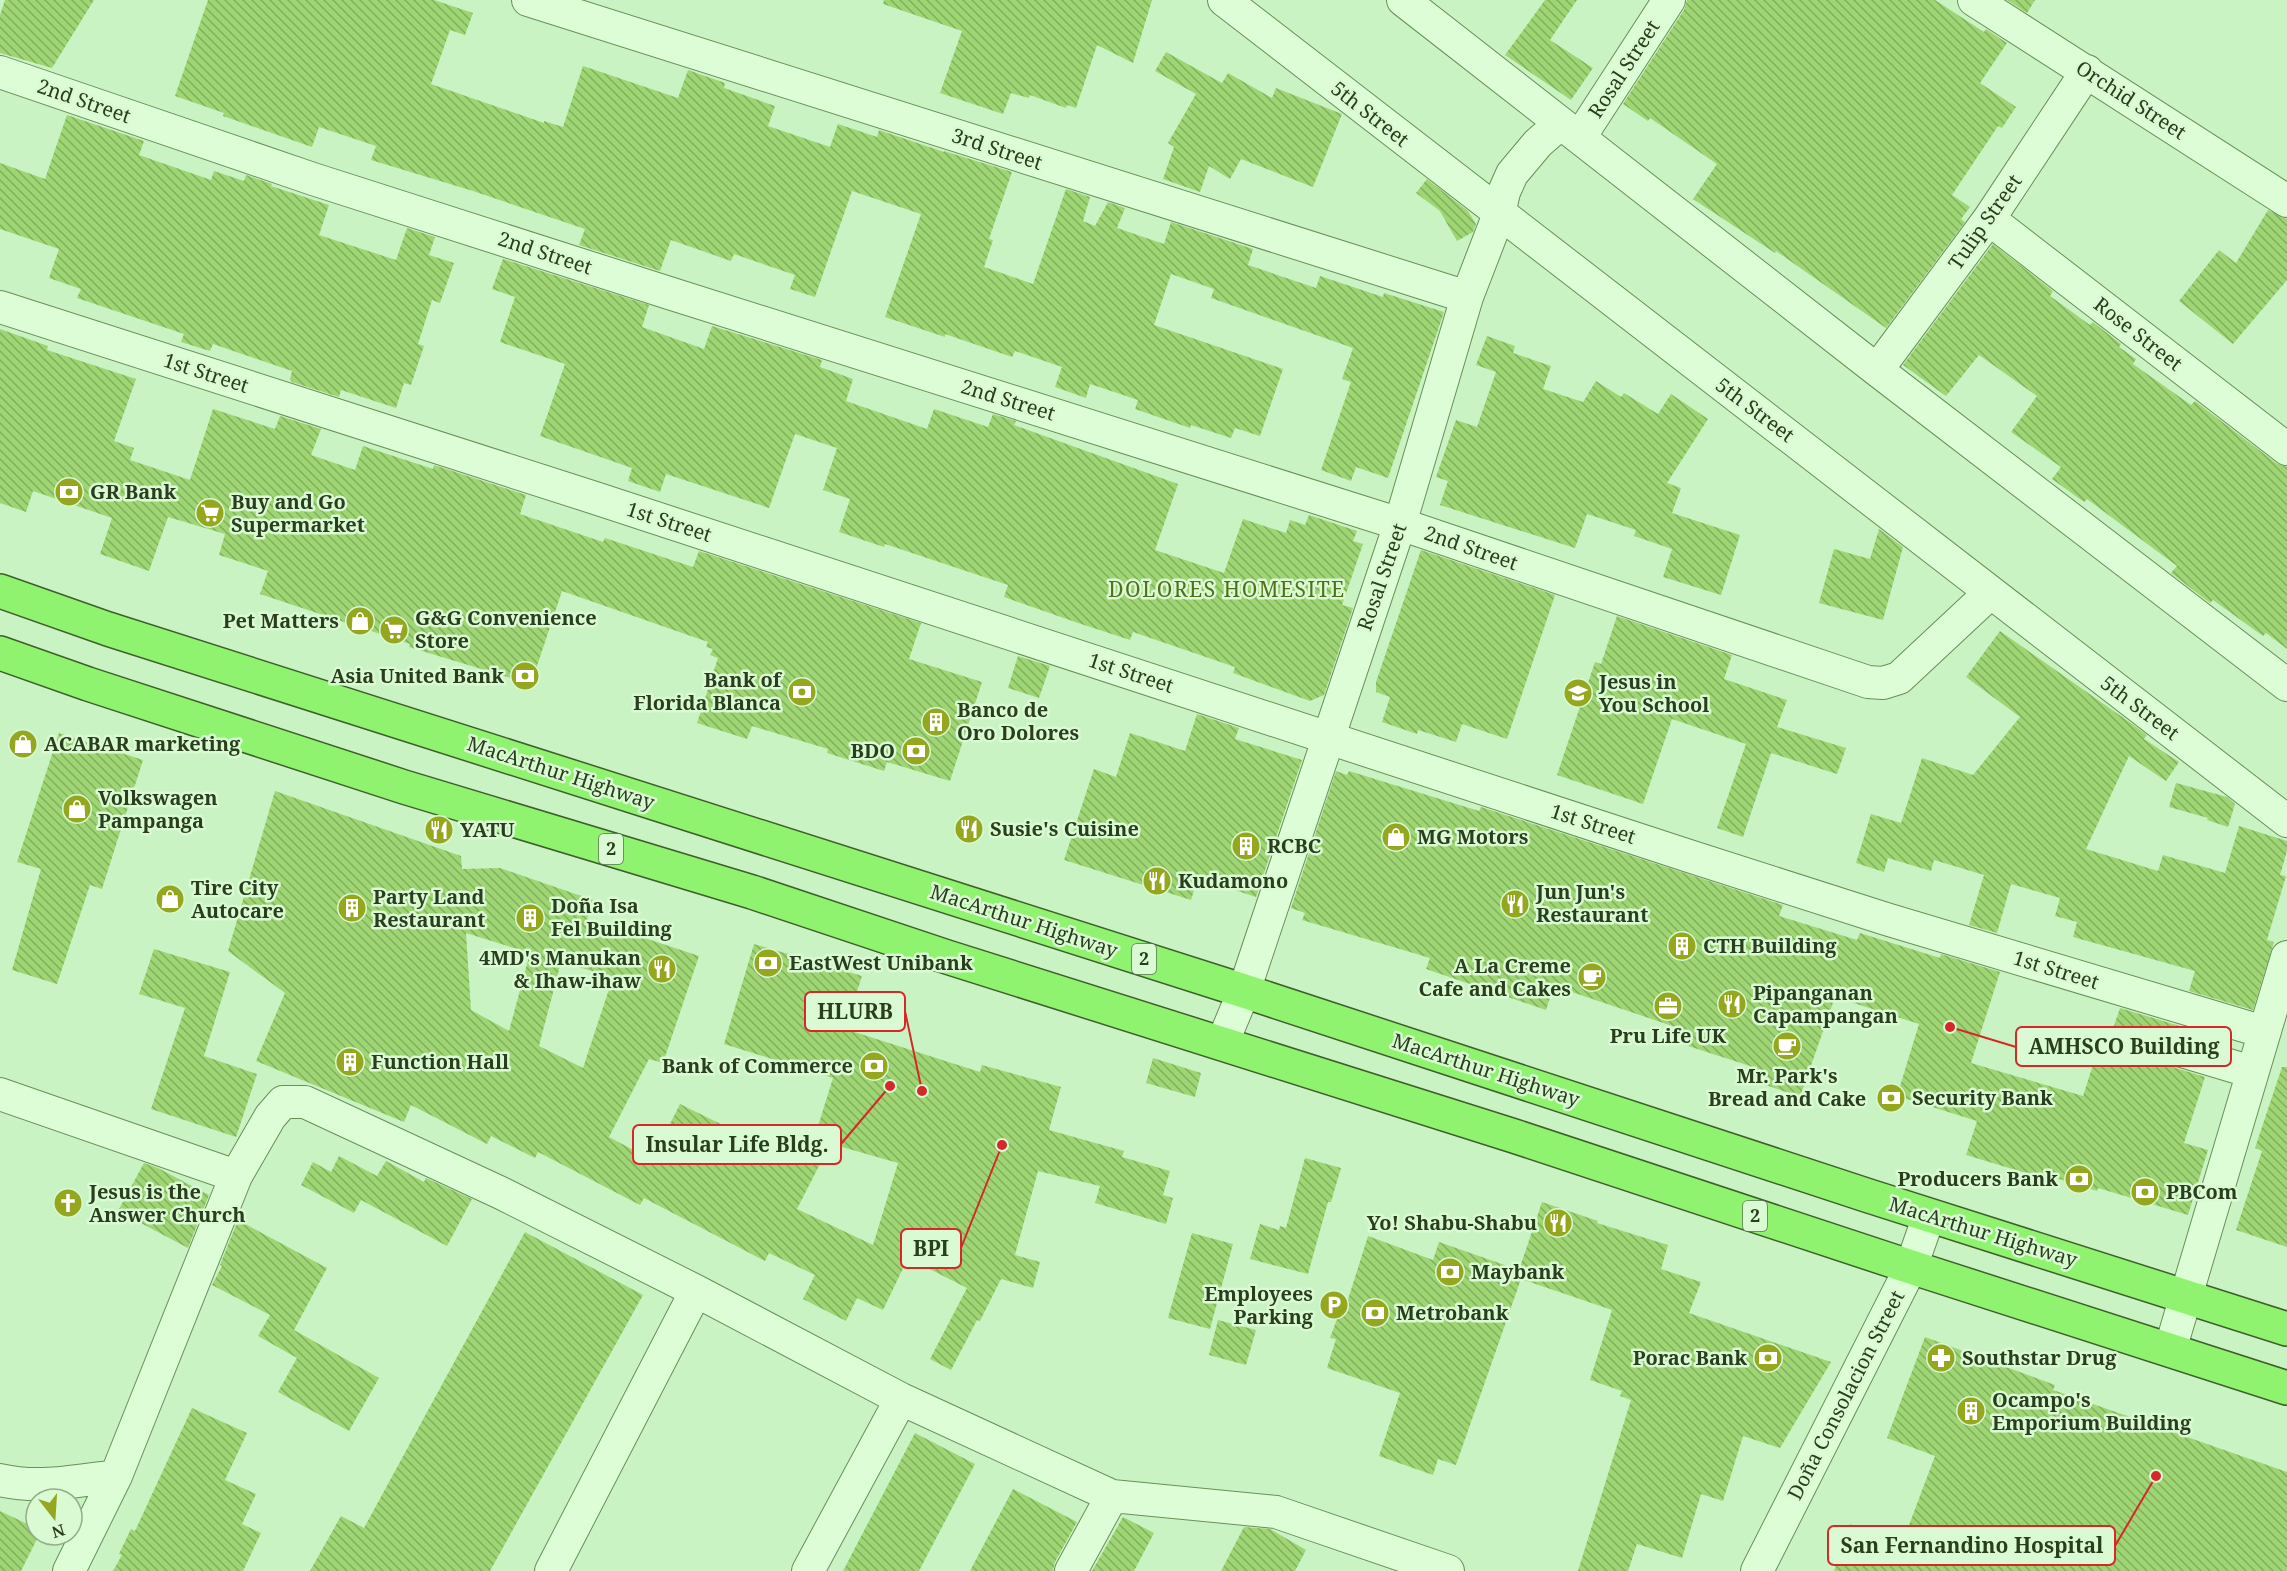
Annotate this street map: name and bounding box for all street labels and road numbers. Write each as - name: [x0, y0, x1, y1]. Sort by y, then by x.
- street label: Rosal Street: [1582, 14, 1665, 123]
- street label: Orchid Street: [2071, 54, 2192, 145]
- street label: 2nd Street: [34, 72, 135, 129]
- street label: 5th Street: [1326, 75, 1415, 153]
- street label: 3rd Street: [948, 121, 1046, 176]
- street label: Tulip Street: [1942, 169, 2027, 275]
- street label: 2nd Street: [495, 225, 596, 280]
- street label: Rose Street: [2088, 291, 2188, 377]
- street label: 1st Street: [160, 346, 252, 399]
- street label: 5th Street: [1710, 371, 1800, 448]
- street label: 2nd Street: [958, 372, 1059, 427]
- street label: 1st Street: [623, 495, 715, 548]
- street label: Rosal Street: [1351, 519, 1413, 634]
- street label: 2nd Street: [1421, 519, 1522, 576]
- street label: 1st Street: [1085, 646, 1177, 699]
- street label: 5th Street: [2095, 669, 2185, 746]
- street label: MacArthur Highway: [464, 729, 659, 816]
- street label: 1st Street: [1547, 797, 1639, 850]
- road number: 2: [599, 834, 623, 864]
- street label: MacArthur Highway: [927, 877, 1122, 964]
- road number: 2: [1132, 944, 1156, 974]
- street label: 1st Street: [2010, 944, 2102, 995]
- street label: MacArthur Highway: [1389, 1026, 1584, 1113]
- street label: MacArthur Highway: [1886, 1190, 2081, 1273]
- road number: 2: [1743, 1201, 1767, 1231]
- street label: Doña Consolacion Street: [1781, 1285, 1910, 1504]

